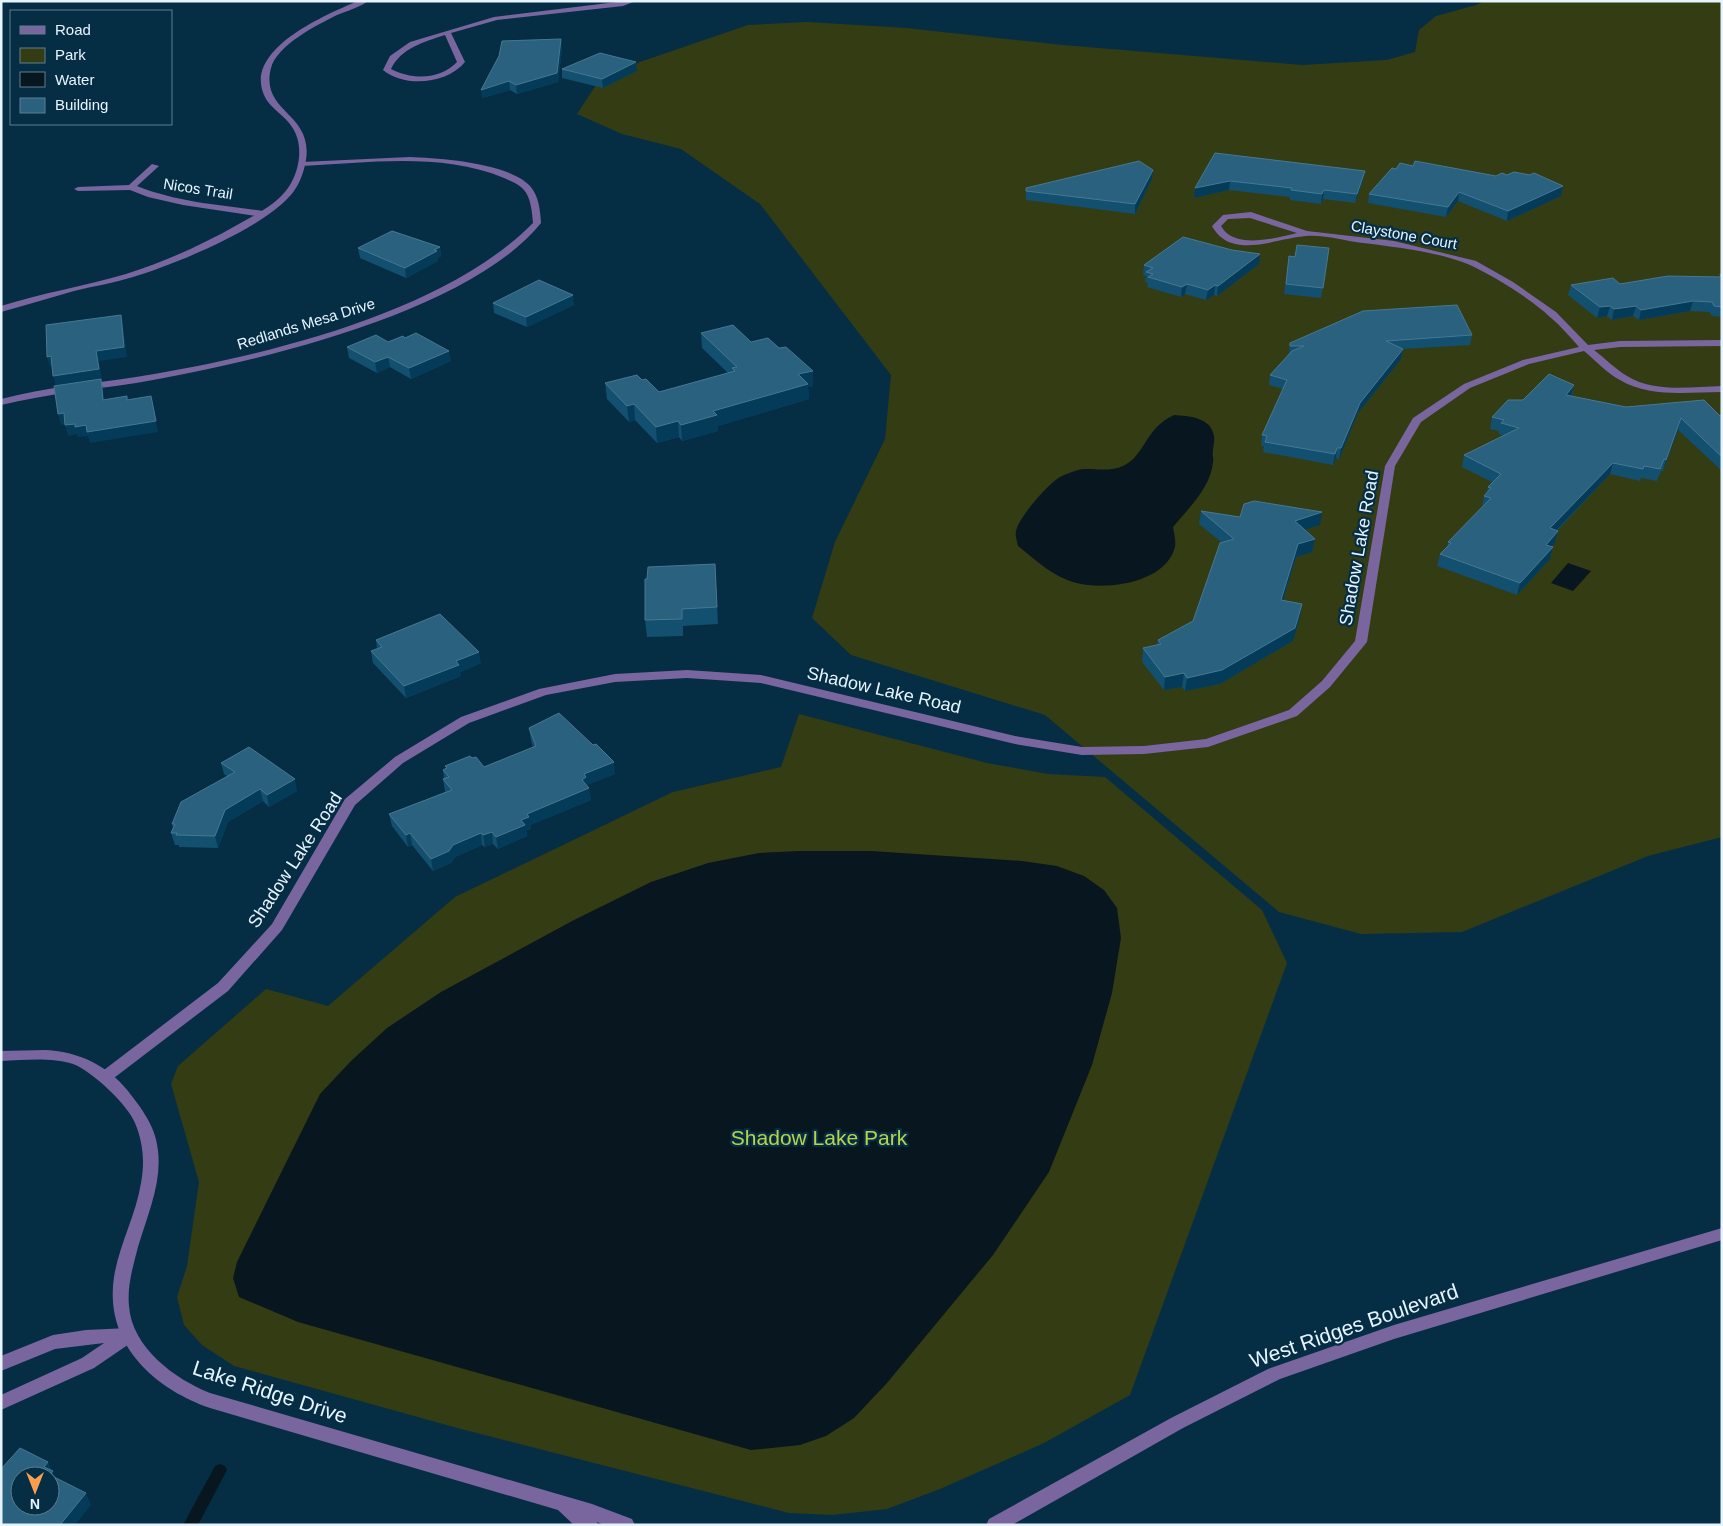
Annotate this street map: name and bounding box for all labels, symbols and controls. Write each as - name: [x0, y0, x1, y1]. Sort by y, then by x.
- legend: [10, 10, 172, 125]
- text: Road: [55, 21, 91, 38]
- text: Park: [55, 46, 86, 63]
- text: Water: [55, 71, 94, 88]
- text: Building: [55, 96, 108, 113]
- street label: Nicos Trail: [162, 175, 234, 202]
- street label: Claystone Court: [1350, 217, 1459, 252]
- street label: Redlands Mesa Drive: [235, 294, 377, 353]
- street label: Shadow Lake Road: [1336, 469, 1382, 627]
- street label: Shadow Lake Road: [805, 663, 963, 717]
- street label: Shadow Lake Road: [244, 789, 346, 931]
- park label: Shadow Lake Park: [731, 1126, 908, 1149]
- street label: West Ridges Boulevard: [1247, 1279, 1461, 1372]
- street label: Lake Ridge Drive: [190, 1356, 350, 1427]
- north arrow: [10, 1466, 60, 1516]
- text: N: [30, 1496, 40, 1512]

